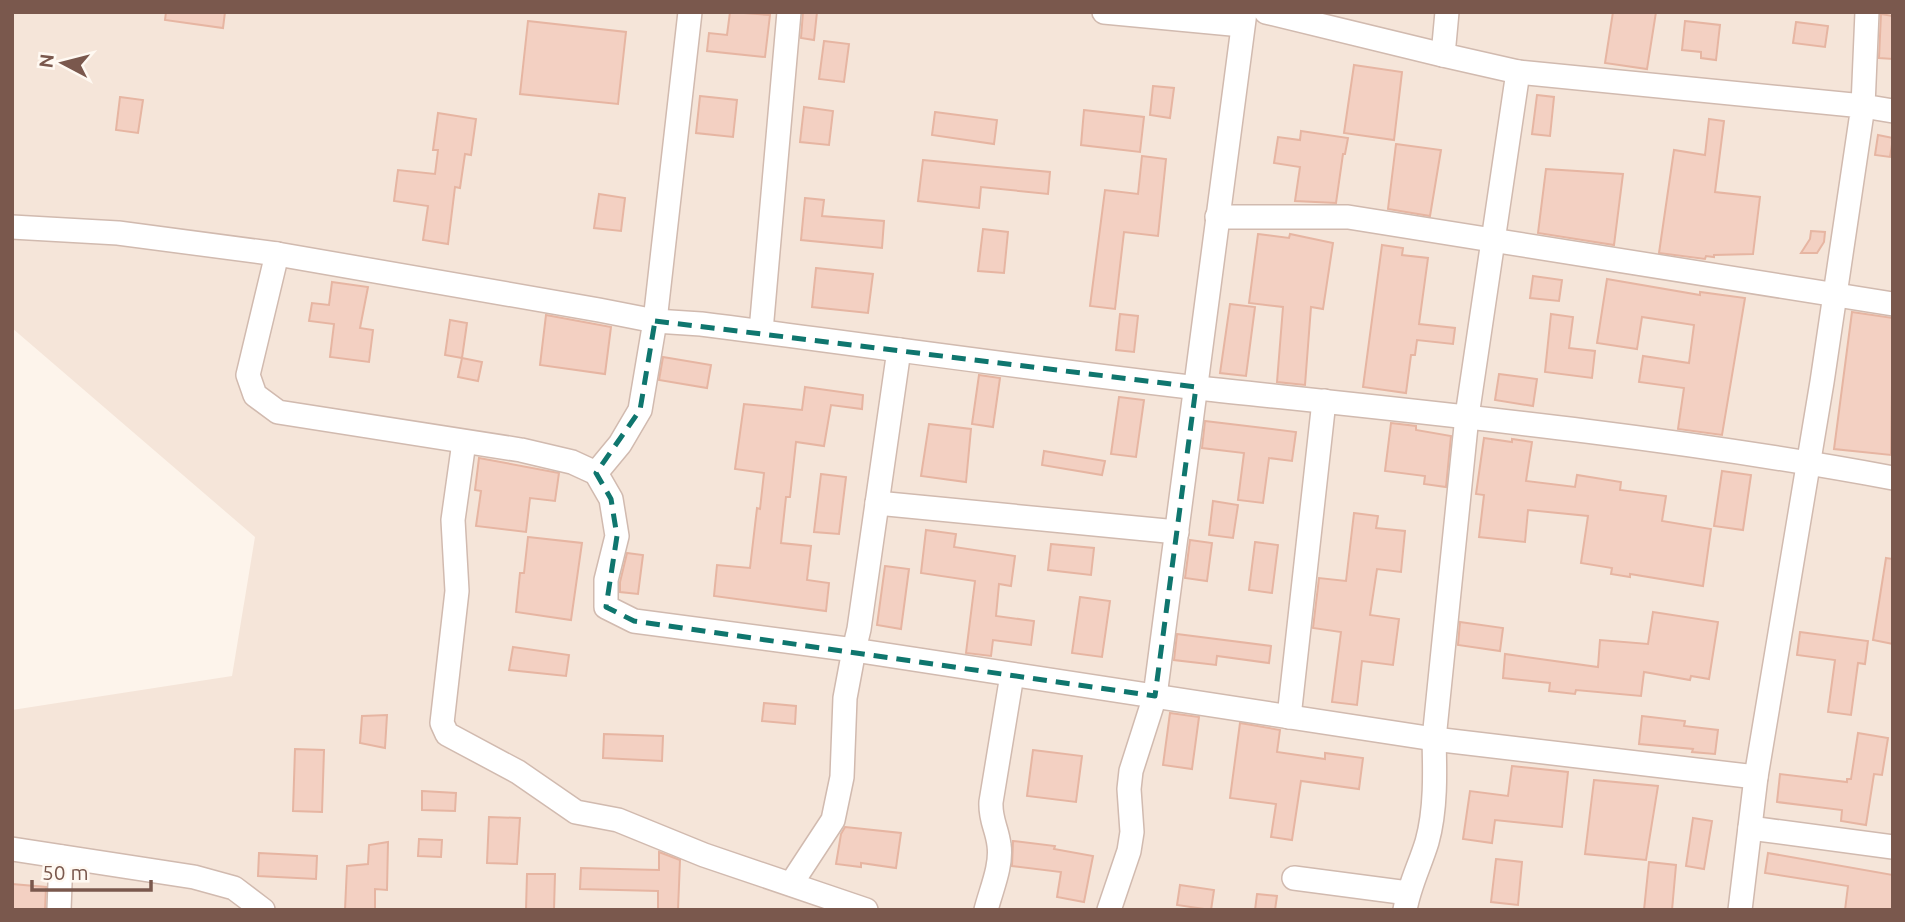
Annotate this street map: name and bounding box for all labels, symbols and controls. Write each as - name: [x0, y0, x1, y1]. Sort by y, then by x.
- north arrow: [28, 28, 98, 98]
- text: N: [34, 53, 58, 69]
- scale bar: [32, 848, 150, 892]
- text: 50 m: [42, 860, 89, 884]

